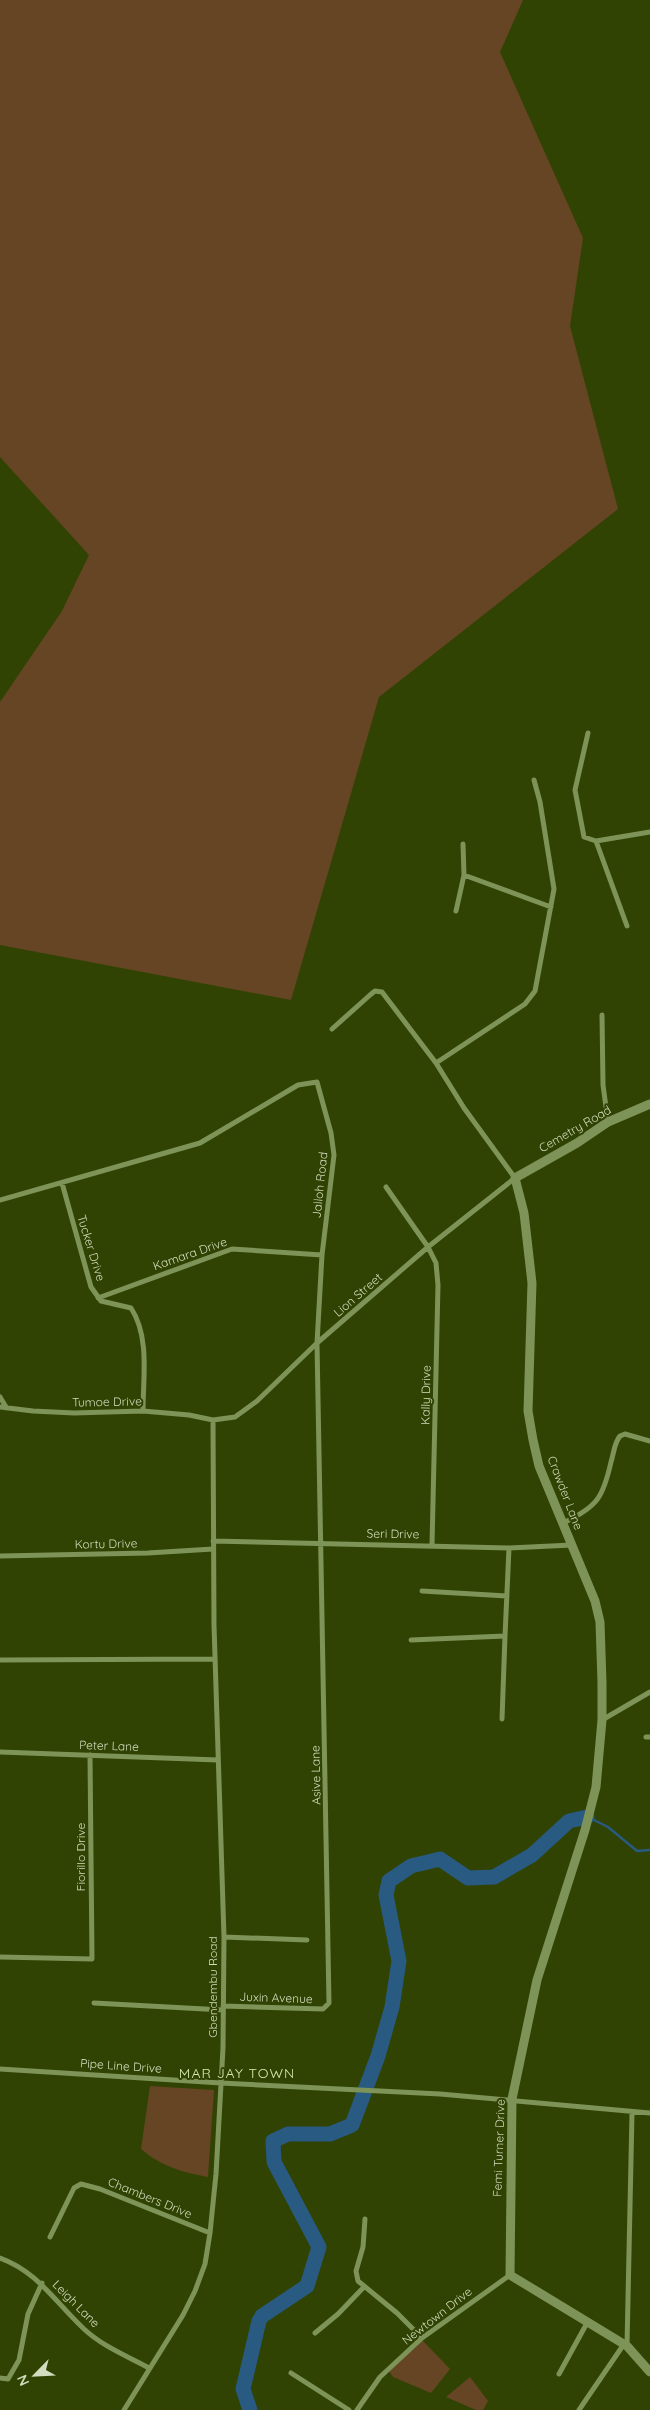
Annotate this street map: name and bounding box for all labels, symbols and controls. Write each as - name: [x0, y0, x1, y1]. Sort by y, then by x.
- street label: Cemetry Road: [536, 1102, 614, 1155]
- street label: Jalloh Road: [309, 1151, 330, 1219]
- street label: Tucker Drive: [74, 1213, 109, 1283]
- street label: Kamara Drive: [151, 1234, 229, 1273]
- street label: Lion Street: [330, 1270, 385, 1320]
- street label: Kally Drive: [417, 1365, 434, 1425]
- street label: Tumoe Drive: [72, 1393, 142, 1410]
- street label: Crawder Lane: [545, 1454, 586, 1532]
- street label: Seri Drive: [366, 1526, 420, 1541]
- street label: Kortu Drive: [74, 1535, 138, 1552]
- street label: Peter Lane: [79, 1737, 139, 1754]
- street label: Asive Lane: [307, 1745, 324, 1805]
- street label: Fiorillo Drive: [73, 1822, 88, 1891]
- street label: Gbendembu Road: [205, 1936, 220, 2038]
- street label: Juxin Avenue: [239, 1989, 313, 2006]
- street label: Pipe Line Drive: [80, 2055, 163, 2076]
- district label: MAR JAY TOWN: [179, 2064, 295, 2082]
- street label: Femi Turner Drive: [489, 2099, 508, 2197]
- street label: Chambers Drive: [106, 2174, 195, 2221]
- street label: Leigh Lane: [50, 2277, 103, 2331]
- street label: Newtown Drive: [399, 2284, 475, 2348]
- north arrow: [10, 2350, 60, 2400]
- text: N: [13, 2372, 33, 2389]

